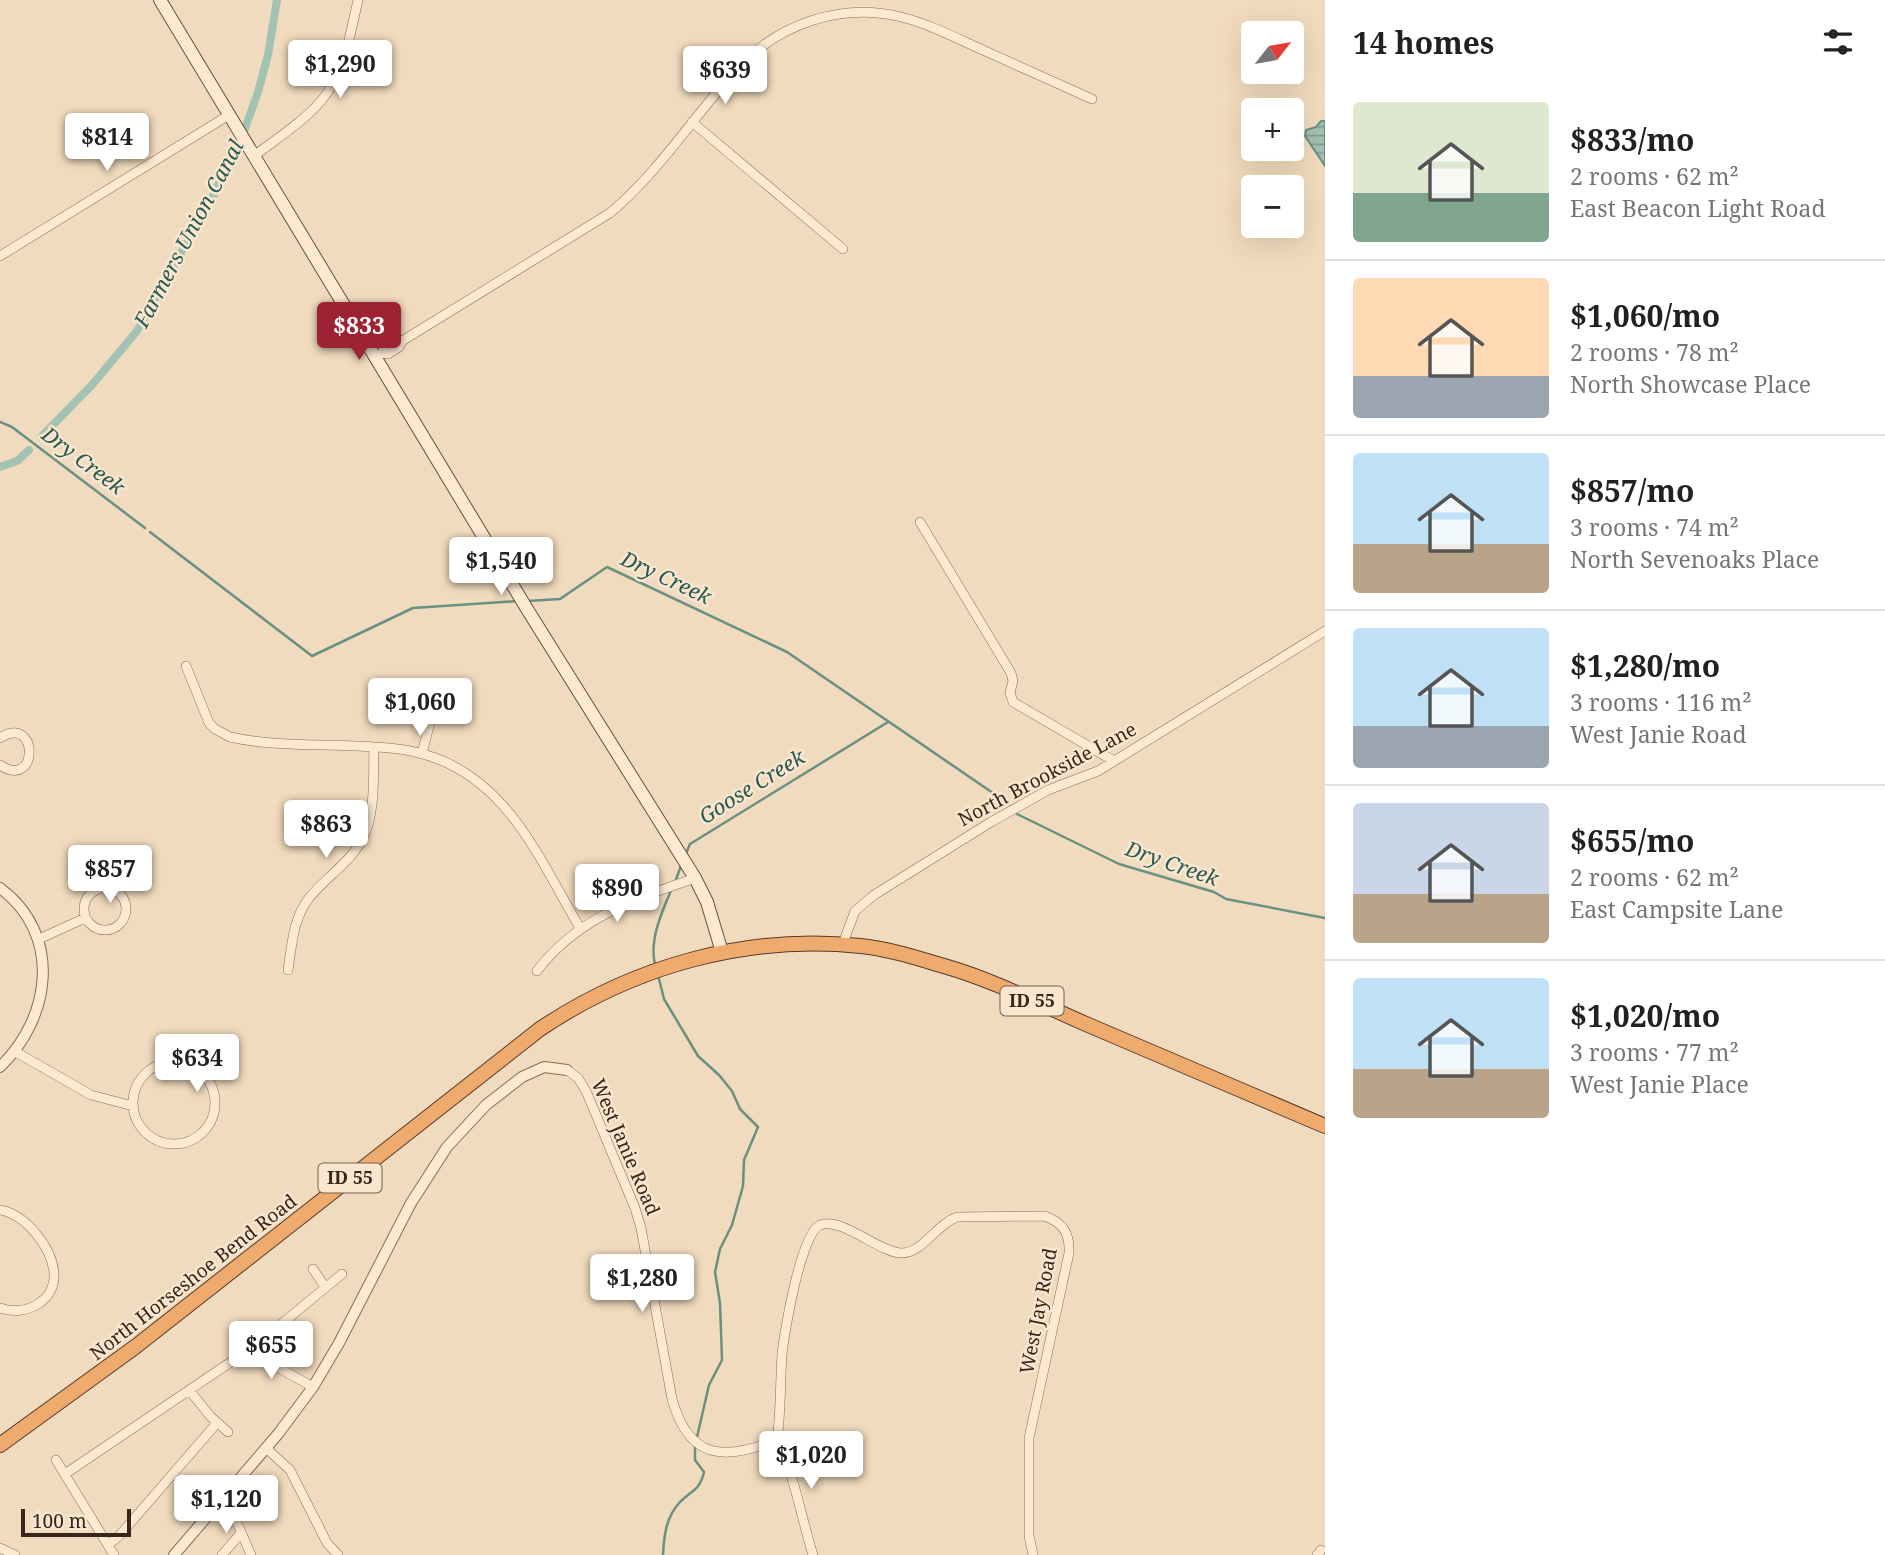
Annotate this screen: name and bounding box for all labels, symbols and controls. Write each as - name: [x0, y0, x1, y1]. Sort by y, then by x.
- north arrow: [1241, 21, 1304, 84]
- map controls: [1241, 21, 1304, 238]
- text: 14 homes: [1353, 22, 1494, 63]
- icon: filters: [1819, 23, 1857, 61]
- pin: $1,290: [283, 41, 397, 100]
- pin: $639: [684, 46, 766, 106]
- text: $1,290: [304, 47, 376, 79]
- text: $639: [699, 53, 751, 85]
- button: +: [1241, 98, 1304, 161]
- pin: $814: [66, 114, 148, 173]
- text: $833/mo: [1570, 119, 1694, 160]
- text: $814: [81, 120, 133, 152]
- icon: home: [1409, 130, 1493, 214]
- water label: Farmers Union Canal: [126, 134, 250, 333]
- text: 2 rooms · 62 m²: [1570, 160, 1739, 192]
- button: −: [1241, 175, 1304, 238]
- text: East Beacon Light Road: [1570, 192, 1826, 224]
- text: $1,060/mo: [1570, 295, 1720, 336]
- pin: $833: [318, 302, 400, 362]
- icon: home: [1409, 306, 1493, 390]
- text: $833: [333, 309, 385, 341]
- text: 2 rooms · 78 m²: [1570, 336, 1739, 368]
- text: North Showcase Place: [1570, 368, 1811, 400]
- water label: Dry Creek: [36, 419, 132, 501]
- text: $857/mo: [1570, 470, 1694, 511]
- icon: home: [1409, 481, 1493, 565]
- text: 3 rooms · 74 m²: [1570, 511, 1739, 543]
- pin: $1,540: [444, 538, 558, 597]
- text: North Sevenoaks Place: [1570, 543, 1819, 575]
- text: $1,540: [465, 544, 537, 576]
- water label: Dry Creek: [616, 544, 717, 611]
- text: $1,280/mo: [1570, 645, 1720, 686]
- icon: home: [1409, 656, 1493, 740]
- pin: $1,060: [363, 678, 477, 738]
- text: $1,060: [384, 685, 456, 717]
- text: 3 rooms · 116 m²: [1570, 686, 1752, 718]
- street label: North Brookside Lane: [953, 716, 1141, 832]
- text: West Janie Road: [1570, 718, 1747, 750]
- water label: Goose Creek: [693, 742, 811, 830]
- pin: $863: [285, 800, 367, 860]
- text: $863: [300, 807, 352, 839]
- text: $655/mo: [1570, 820, 1694, 861]
- icon: home: [1409, 831, 1493, 915]
- water label: Dry Creek: [1121, 834, 1224, 892]
- pin: $857: [69, 846, 151, 905]
- text: $857: [84, 852, 136, 884]
- text: 2 rooms · 62 m²: [1570, 861, 1739, 893]
- pin: $890: [576, 864, 658, 924]
- text: $890: [591, 871, 643, 903]
- text: East Campsite Lane: [1570, 893, 1783, 925]
- road number: ID 55: [1000, 986, 1064, 1016]
- text: $1,020/mo: [1570, 995, 1720, 1036]
- icon: home: [1409, 1006, 1493, 1090]
- pin: $634: [156, 1034, 238, 1094]
- text: 3 rooms · 77 m²: [1570, 1036, 1739, 1068]
- text: $634: [171, 1041, 223, 1073]
- text: West Janie Place: [1570, 1068, 1749, 1100]
- street label: West Janie Road: [586, 1075, 667, 1220]
- road number: ID 55: [318, 1163, 382, 1192]
- street label: North Horseshoe Bend Road: [84, 1188, 302, 1366]
- street label: West Jay Road: [1013, 1246, 1063, 1376]
- pin: $1,280: [585, 1254, 699, 1314]
- text: $1,280: [606, 1261, 678, 1293]
- pin: $655: [230, 1322, 312, 1381]
- text: $655: [245, 1328, 297, 1360]
- pin: $1,020: [754, 1432, 868, 1491]
- text: $1,020: [775, 1438, 847, 1470]
- pin: $1,120: [169, 1476, 283, 1535]
- text: $1,120: [190, 1482, 262, 1514]
- scale bar: [21, 1506, 131, 1538]
- text: 100 m: [32, 1508, 87, 1534]

